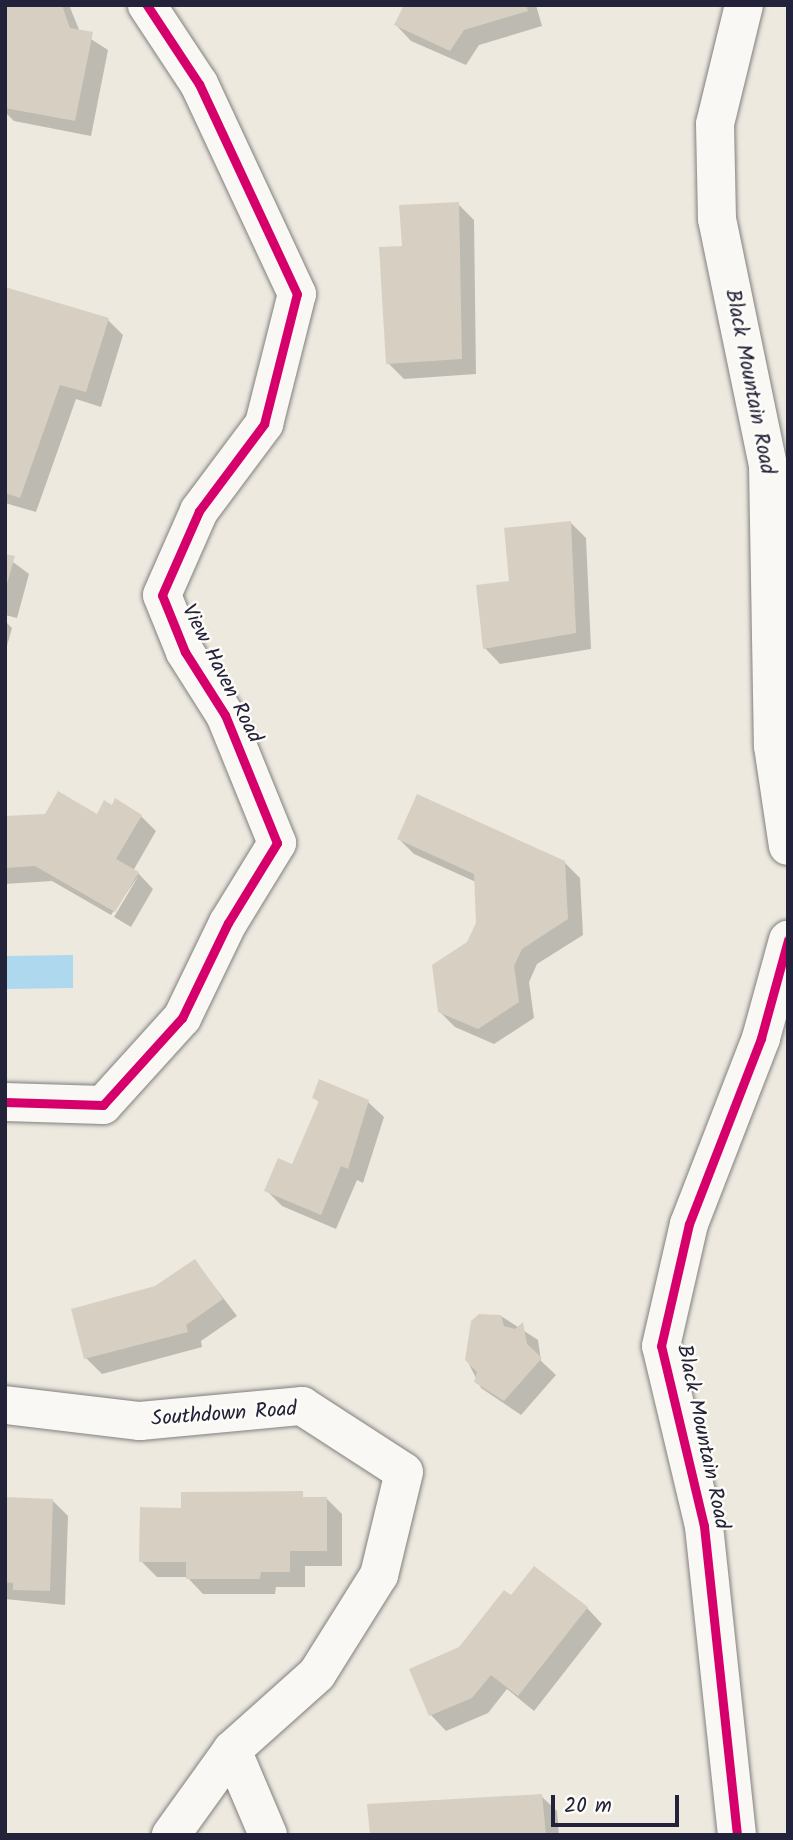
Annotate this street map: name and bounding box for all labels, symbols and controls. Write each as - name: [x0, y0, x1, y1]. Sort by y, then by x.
- street label: Black Mountain Road: [719, 287, 779, 477]
- street label: View Haven Road: [175, 601, 267, 747]
- street label: Black Mountain Road: [670, 1342, 734, 1532]
- street label: Southdown Road: [150, 1397, 298, 1433]
- scale bar: [555, 1780, 683, 1824]
- text: 20 m: [564, 1790, 612, 1823]

